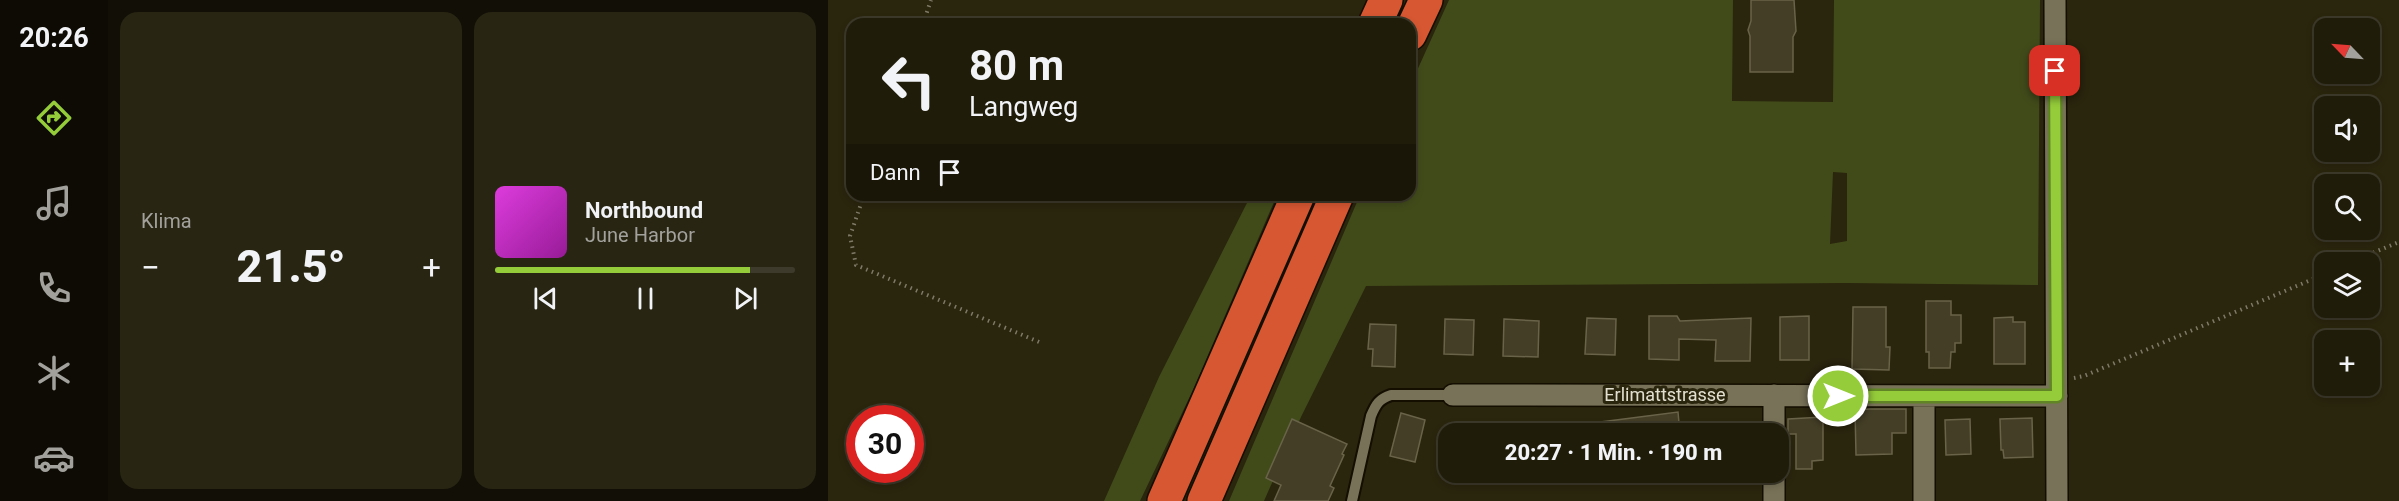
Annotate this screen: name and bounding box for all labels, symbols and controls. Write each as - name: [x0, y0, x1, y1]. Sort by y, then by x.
- north arrow: [2314, 18, 2380, 84]
- map controls: [2314, 18, 2380, 396]
- text: 20:26: [19, 22, 89, 54]
- text: 80 m: [969, 41, 1064, 90]
- icon: left: [870, 42, 948, 120]
- pin: [2029, 45, 2080, 96]
- icon: arrive: [2038, 54, 2071, 87]
- text: Langweg: [969, 91, 1078, 123]
- button: sound: [2314, 96, 2380, 162]
- icon: directions: [33, 97, 75, 139]
- icon: arrive: [933, 156, 966, 189]
- text: Dann: [870, 160, 921, 185]
- button: search: [2314, 174, 2380, 240]
- icon: music: [33, 182, 75, 224]
- text: Northbound: [585, 198, 703, 223]
- text: Klima: [141, 209, 192, 233]
- text: June Harbor: [585, 223, 695, 247]
- text: 21.5°: [237, 240, 346, 293]
- text: −: [141, 248, 160, 287]
- text: +: [422, 248, 441, 287]
- button: layers: [2314, 252, 2380, 318]
- icon: phone: [33, 267, 75, 309]
- icon: previous: [529, 282, 562, 315]
- icon: pause: [629, 282, 662, 315]
- icon: next: [729, 282, 762, 315]
- button: +: [2314, 330, 2380, 396]
- icon: climate: [33, 352, 75, 394]
- position arrow: [1806, 364, 1870, 428]
- street label: Erlimattstrasse: [1604, 384, 1726, 405]
- speed limit sign: 30: [846, 405, 924, 483]
- icon: car: [33, 437, 75, 479]
- text: 20:27 · 1 Min. · 190 m: [1505, 440, 1722, 465]

